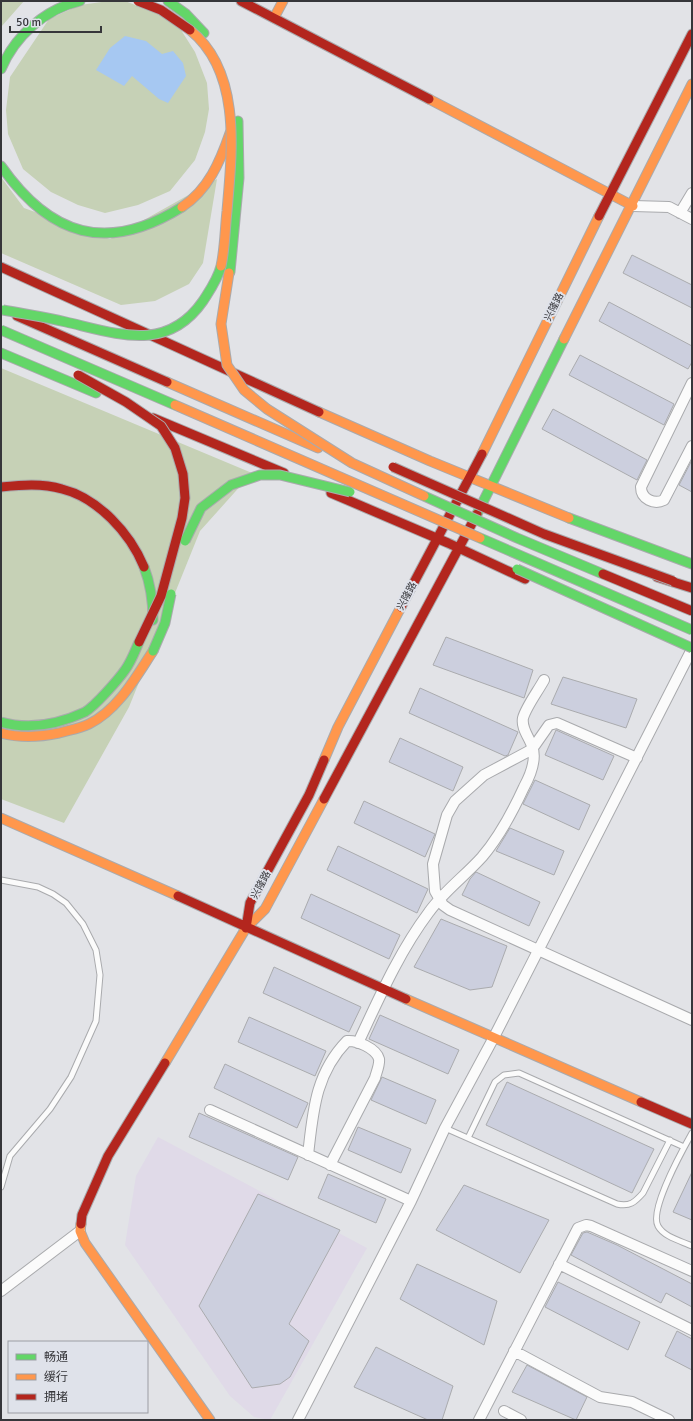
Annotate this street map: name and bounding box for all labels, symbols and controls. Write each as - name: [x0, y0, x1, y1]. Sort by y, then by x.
- scale bar: [10, 8, 101, 34]
- text: 50 m: [16, 15, 41, 30]
- street label: 兴隆路: [542, 291, 566, 323]
- street label: 兴隆路: [395, 580, 419, 612]
- street label: 兴隆路: [249, 869, 273, 901]
- legend: [8, 1341, 148, 1413]
- text: 畅通: [44, 1350, 68, 1365]
- text: 缓行: [44, 1370, 68, 1385]
- text: 拥堵: [44, 1390, 68, 1405]

